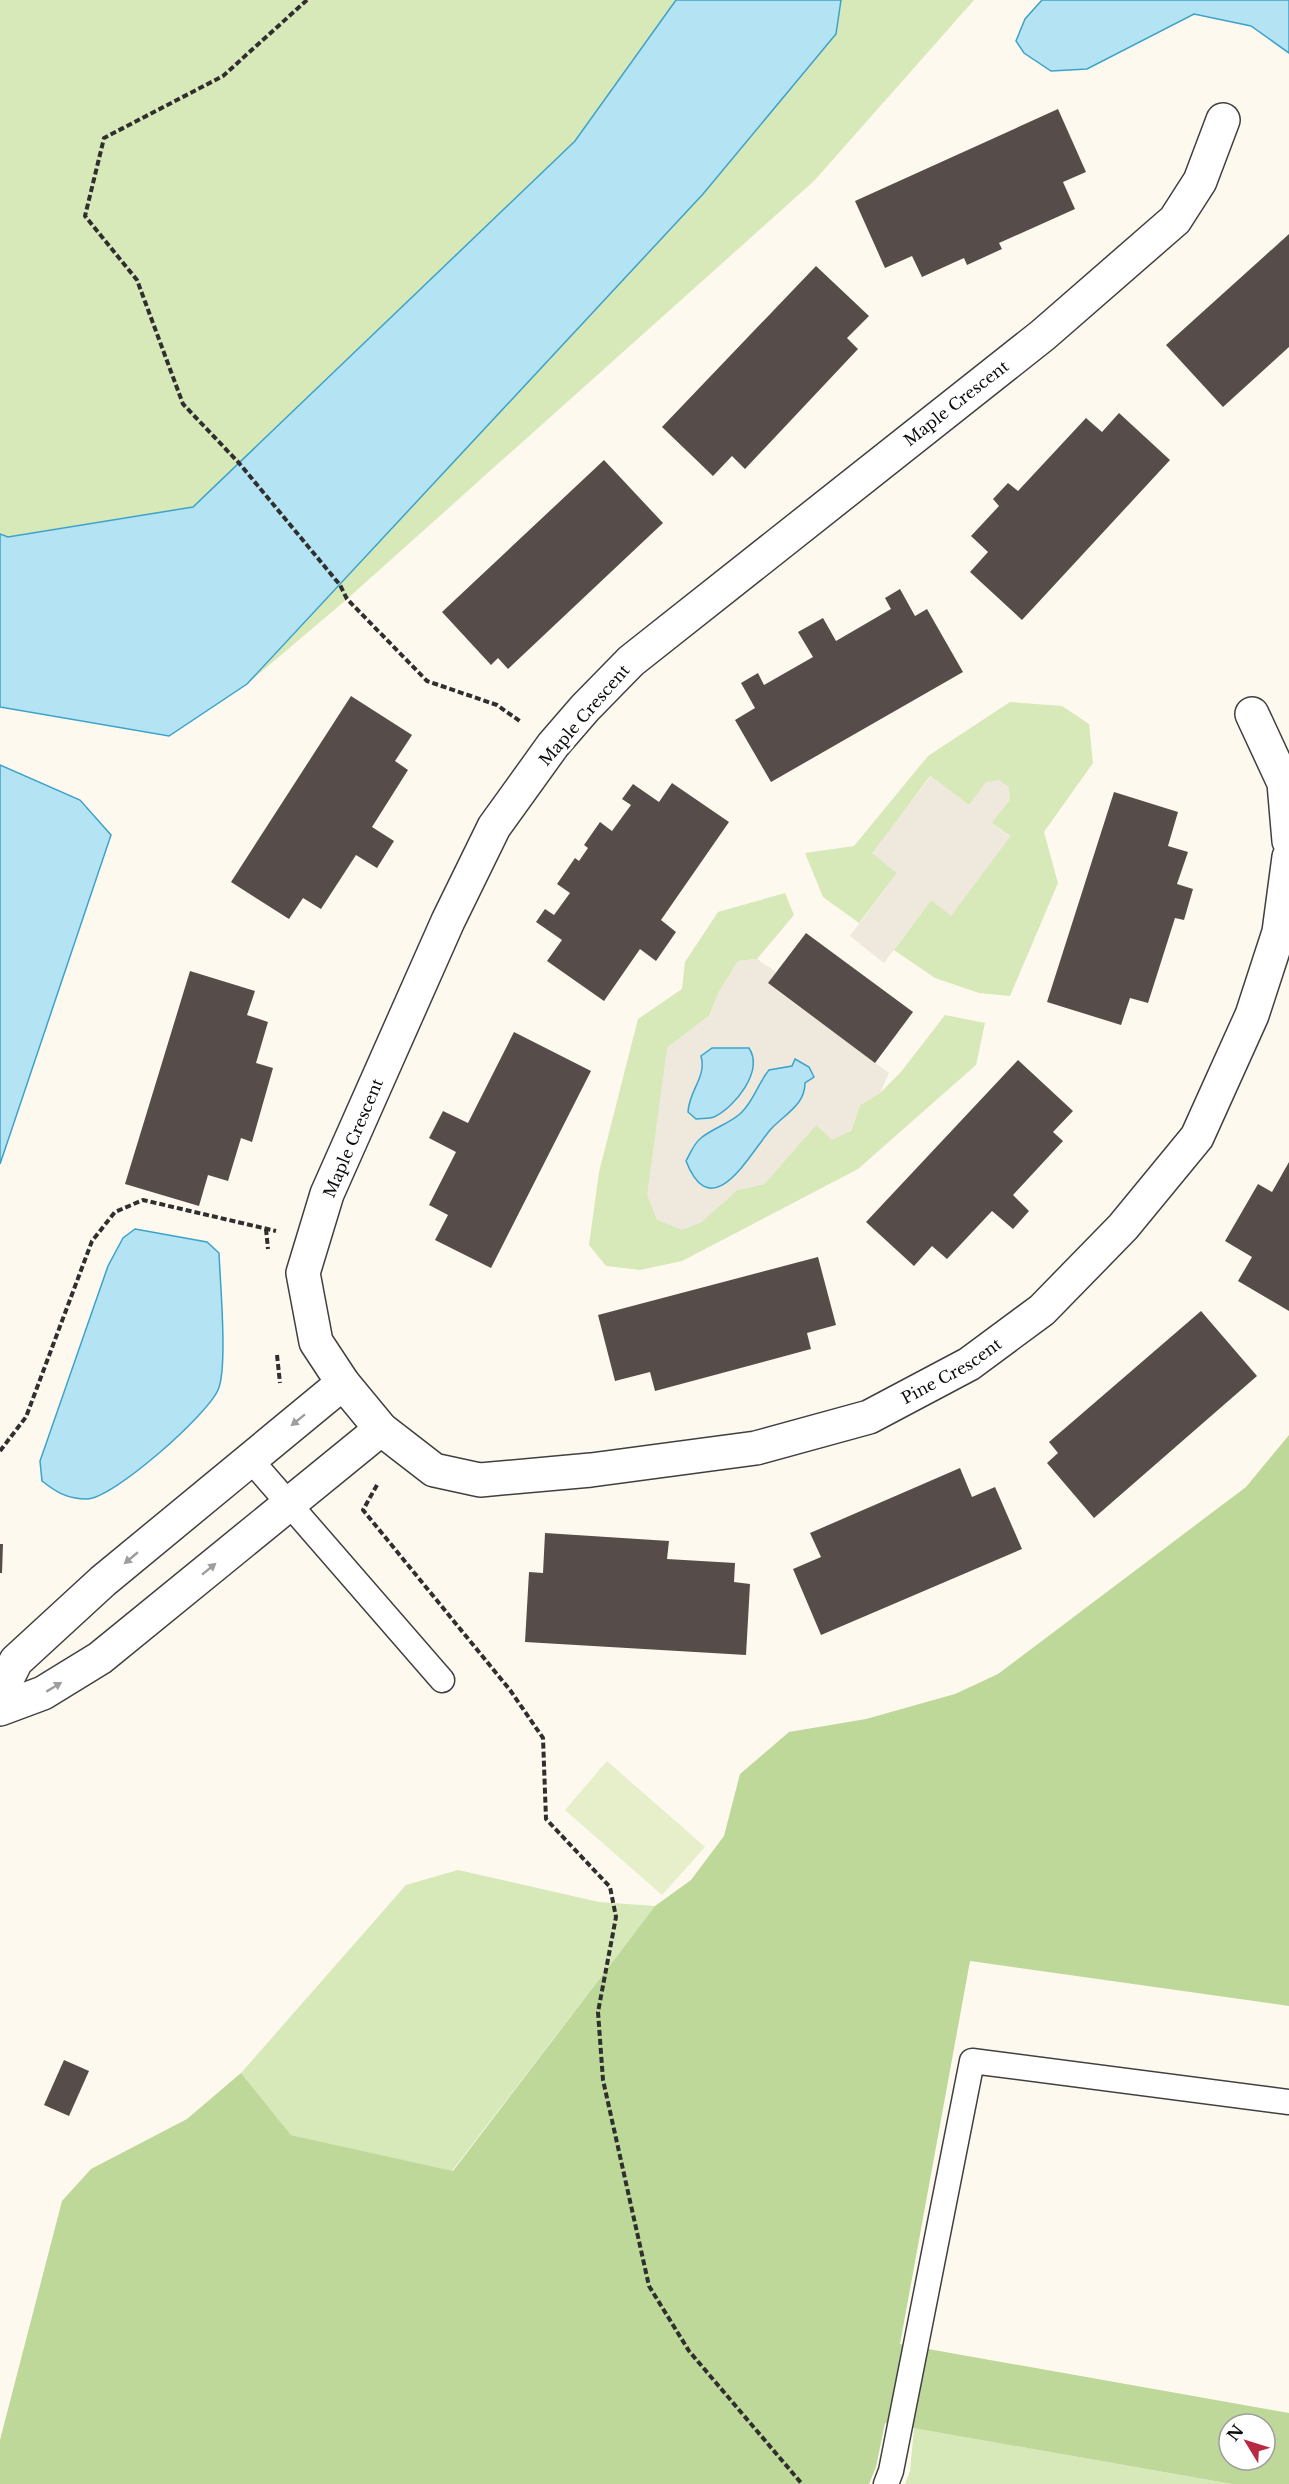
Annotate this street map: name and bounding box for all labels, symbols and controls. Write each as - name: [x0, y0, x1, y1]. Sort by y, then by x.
- street label: Maple Crescent: [900, 356, 1012, 450]
- street label: Maple Crescent: [535, 660, 633, 770]
- street label: Maple Crescent: [319, 1075, 387, 1201]
- street label: Pine Crescent: [898, 1334, 1005, 1408]
- one-way arrow: [290, 1413, 305, 1425]
- one-way arrow: [123, 1551, 139, 1564]
- one-way arrow: [201, 1563, 217, 1576]
- one-way arrow: [46, 1681, 62, 1692]
- north arrow: [1217, 2412, 1277, 2472]
- text: N: [1223, 2421, 1248, 2445]

